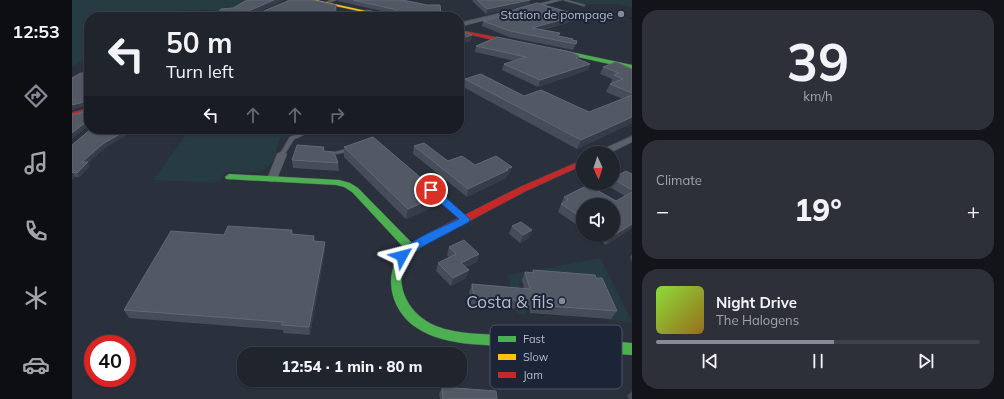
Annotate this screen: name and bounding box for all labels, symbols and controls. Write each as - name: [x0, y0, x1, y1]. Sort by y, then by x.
- place label: Station de pompage: [500, 7, 613, 22]
- marker: Station de pompage: [616, 9, 626, 19]
- text: 12:53: [12, 20, 60, 43]
- text: 50 m: [166, 25, 232, 60]
- icon: left: [100, 28, 152, 80]
- text: 39: [787, 29, 849, 94]
- text: Turn left: [166, 60, 234, 83]
- icon: directions: [22, 82, 50, 110]
- text: km/h: [803, 88, 833, 104]
- icon: left: [200, 104, 222, 126]
- icon: ahead: [242, 104, 264, 126]
- icon: ahead: [284, 104, 306, 126]
- icon: right: [326, 104, 348, 126]
- north arrow: [576, 146, 620, 190]
- map controls: [576, 146, 620, 242]
- icon: music: [22, 149, 50, 177]
- text: Climate: [656, 172, 702, 188]
- pin: [414, 173, 448, 207]
- icon: arrive: [420, 179, 442, 201]
- text: 19°: [794, 191, 842, 229]
- text: −: [656, 197, 669, 225]
- text: +: [967, 197, 980, 225]
- button: sound: [576, 198, 620, 242]
- icon: phone: [22, 217, 50, 245]
- position arrow: [381, 235, 423, 277]
- icon: climate: [22, 284, 50, 312]
- place label: Costa & fils: [466, 291, 554, 312]
- text: Night Drive: [716, 293, 797, 312]
- marker: Costa & fils: [557, 296, 567, 306]
- text: The Halogens: [716, 312, 799, 328]
- legend: [490, 325, 622, 389]
- text: Fast: [523, 332, 545, 346]
- speed limit sign: 40: [84, 335, 136, 387]
- text: Slow: [523, 350, 549, 364]
- icon: previous: [699, 350, 721, 372]
- icon: pause: [807, 350, 829, 372]
- icon: next: [915, 350, 937, 372]
- icon: car: [22, 351, 50, 379]
- text: 12:54 · 1 min · 80 m: [282, 357, 422, 376]
- text: Jam: [523, 368, 543, 382]

